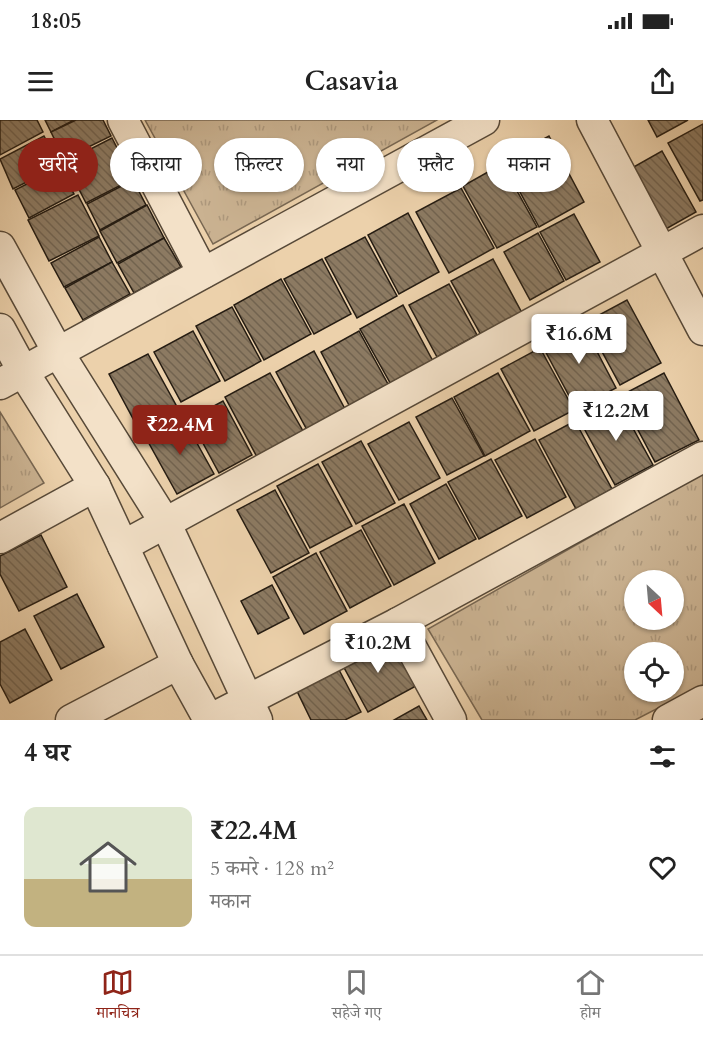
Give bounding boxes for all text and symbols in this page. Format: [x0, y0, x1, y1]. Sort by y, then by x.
text: 18:05 [30, 6, 81, 36]
text: Casavia [305, 63, 398, 100]
icon: menu [24, 65, 57, 98]
icon: share [646, 65, 679, 98]
chip: खरीदें [18, 138, 98, 192]
chip: किराया [110, 138, 202, 192]
chip: फ़िल्टर [214, 138, 304, 192]
chip: नया [316, 138, 385, 192]
chip: फ़्लैट [397, 138, 474, 192]
chip: मकान [486, 138, 571, 192]
pin: ₹16.6M [530, 314, 628, 365]
text: ₹16.6M [545, 320, 613, 347]
pin: ₹12.2M [567, 391, 665, 442]
text: ₹12.2M [582, 397, 650, 424]
pin: ₹22.4M [131, 405, 229, 456]
text: ₹22.4M [146, 411, 214, 438]
north arrow [624, 570, 684, 630]
map controls [624, 570, 684, 702]
pin: ₹10.2M [329, 623, 427, 674]
text: ₹10.2M [344, 629, 412, 656]
button: locate [624, 642, 684, 702]
text: 4 घर [24, 735, 70, 770]
icon: filters [646, 740, 679, 773]
text: ₹22.4M [210, 813, 297, 848]
icon: home [72, 831, 144, 903]
icon: heart [646, 851, 679, 884]
text: 5 कमरे · 128 m² [210, 855, 334, 882]
text: मकान [210, 888, 251, 915]
tab: मानचित्र [96, 966, 140, 1028]
tab: सहेजे गए [332, 966, 382, 1028]
tab: होम [574, 966, 607, 1028]

